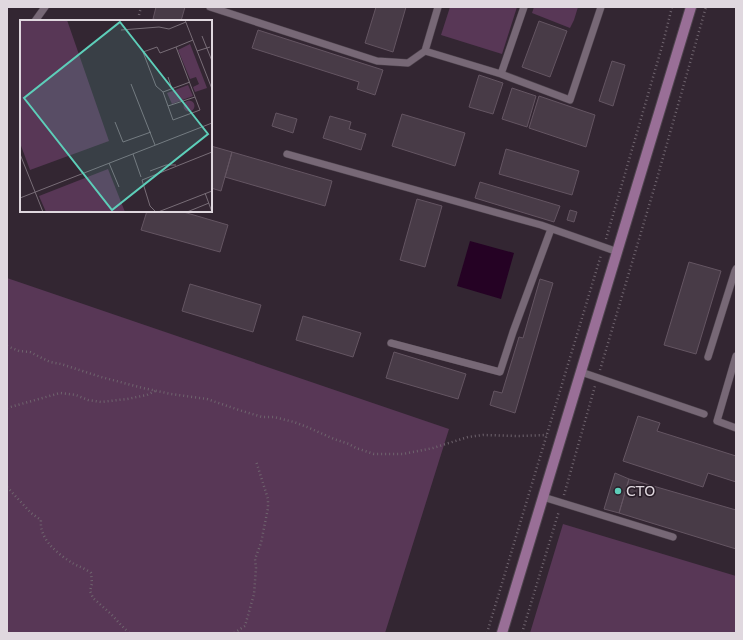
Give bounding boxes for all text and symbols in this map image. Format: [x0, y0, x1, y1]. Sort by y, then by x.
inset map [20, 20, 212, 212]
place label: СТО [626, 483, 655, 499]
marker: СТО [613, 486, 623, 496]

